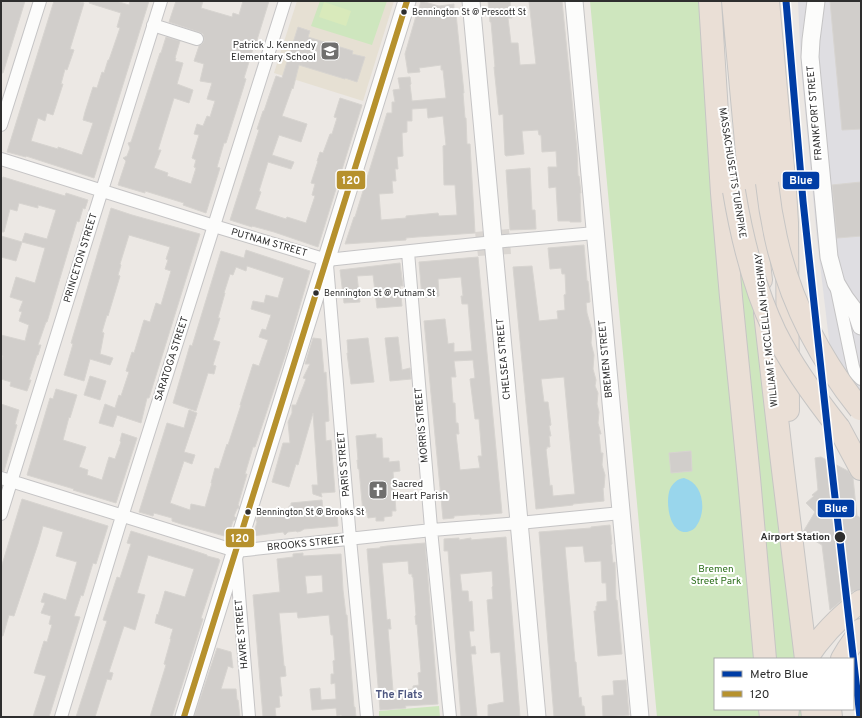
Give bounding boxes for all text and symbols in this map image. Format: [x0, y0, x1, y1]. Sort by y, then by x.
marker: Bennington St @ Prescott St [399, 7, 409, 17]
place label: Bennington St @ Prescott St [412, 7, 526, 18]
place label: Patrick J. Kennedy Elementary School [231, 39, 316, 64]
school or university icon: Patrick J. Kennedy Elementary School [319, 40, 341, 62]
street label: FRANKFORT STREET [804, 65, 826, 161]
street label: MASSACHUSETTS TURNPIKE [715, 107, 749, 239]
line badge: 120 [336, 170, 366, 190]
line badge: Blue [782, 171, 820, 190]
text: 120 [342, 174, 360, 188]
text: Blue [789, 174, 813, 188]
street label: PRINCETON STREET [61, 211, 101, 304]
street label: PUTNAM STREET [229, 226, 309, 260]
street label: WILLIAM F. MCCLELLAN HIGHWAY [752, 252, 782, 408]
marker: Bennington St @ Putnam St [311, 288, 321, 298]
place label: Bennington St @ Putnam St [324, 288, 435, 299]
street label: SARATOGA STREET [152, 315, 192, 403]
street label: CHELSEA STREET [494, 318, 514, 400]
street label: BREMEN STREET [596, 319, 616, 399]
street label: MORRIS STREET [412, 387, 432, 463]
street label: PARIS STREET [335, 431, 353, 497]
place label: Sacred Heart Parish [392, 478, 448, 503]
church icon: Sacred Heart Parish [367, 479, 389, 501]
line badge: Blue [817, 499, 855, 518]
text: Blue [824, 502, 848, 516]
marker: Bennington St @ Brooks St [243, 507, 253, 517]
place label: Bennington St @ Brooks St [256, 507, 364, 518]
line badge: 120 [225, 528, 255, 548]
marker: Airport Station [833, 530, 847, 544]
place label: Airport Station [761, 531, 830, 544]
text: 120 [231, 532, 249, 546]
street label: BROOKS STREET [266, 533, 346, 555]
park label: Bremen Street Park [691, 563, 741, 588]
street label: HAVRE STREET [232, 598, 252, 669]
legend [714, 658, 854, 710]
text: Metro Blue [750, 667, 808, 683]
text: 120 [750, 687, 770, 703]
district label: The Flats [375, 688, 423, 702]

